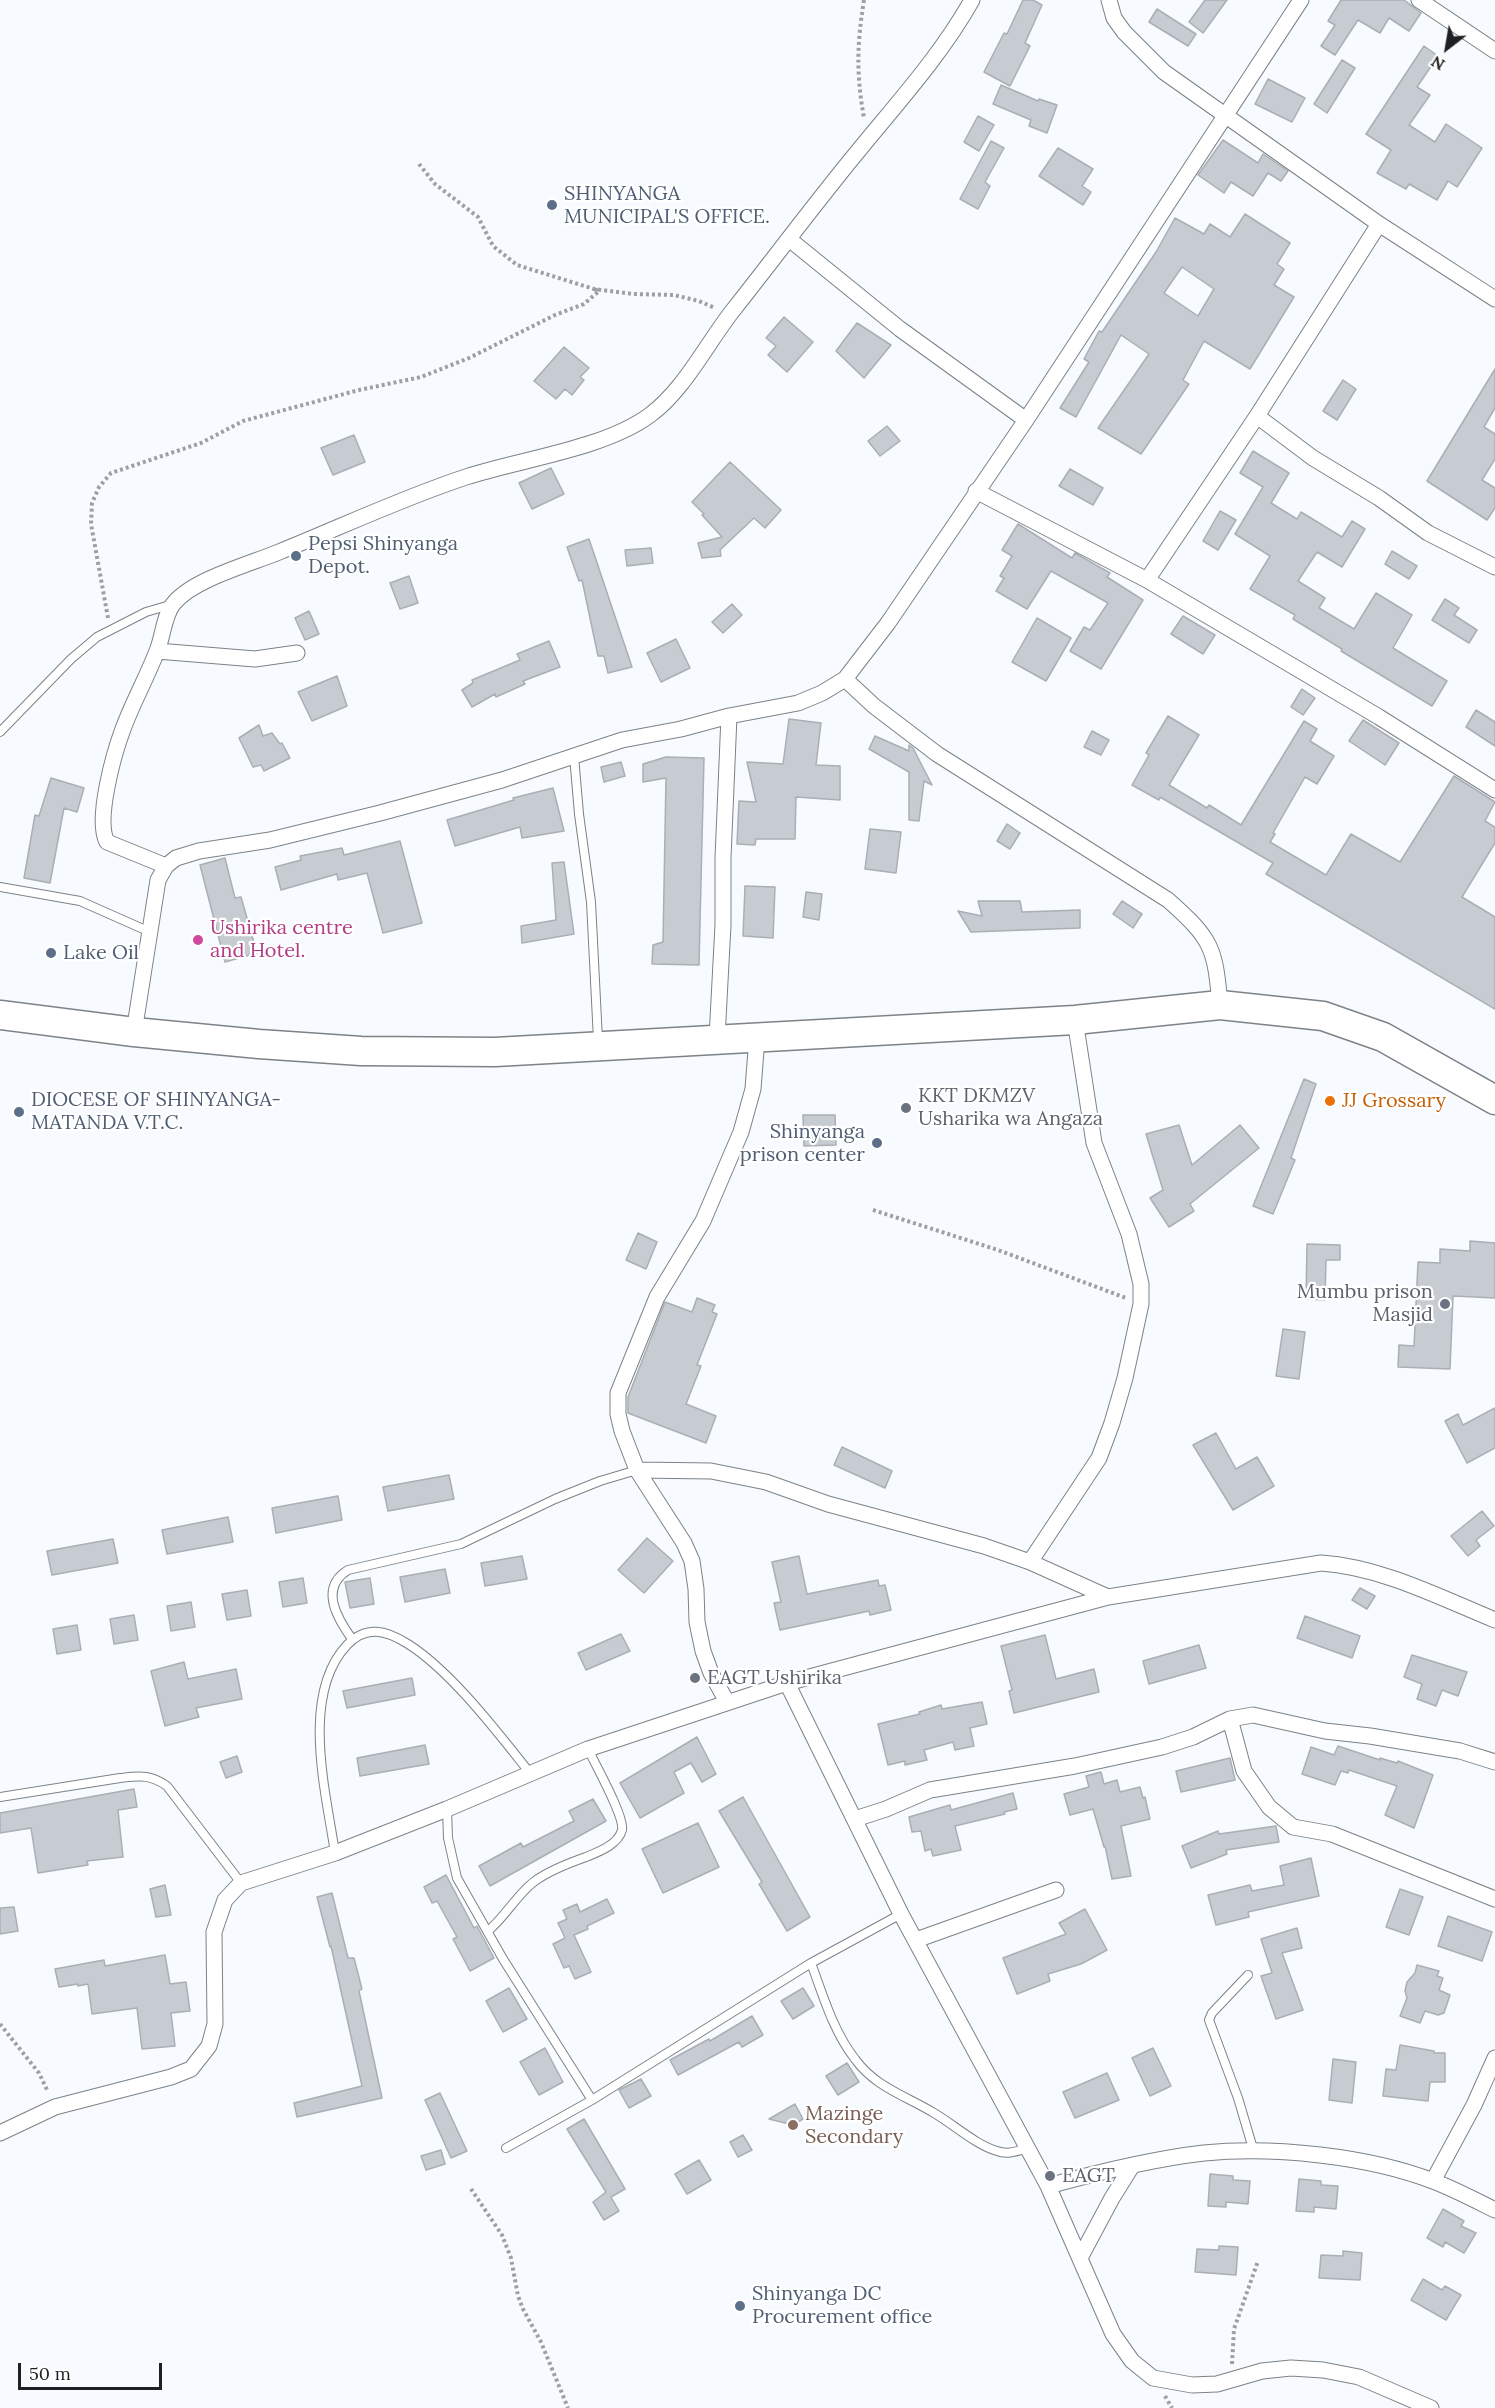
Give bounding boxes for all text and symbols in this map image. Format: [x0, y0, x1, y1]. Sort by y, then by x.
north arrow [1417, 18, 1477, 78]
text: N [1427, 52, 1448, 75]
place label: SHINYANGA MUNICIPAL'S OFFICE. [564, 182, 770, 229]
marker: SHINYANGA MUNICIPAL'S OFFICE. [545, 198, 559, 212]
place label: Pepsi Shinyanga Depot. [308, 532, 458, 579]
marker: Pepsi Shinyanga Depot. [289, 549, 303, 563]
place label: Ushirika centre and Hotel. [210, 916, 353, 963]
marker: Ushirika centre and Hotel. [191, 933, 205, 947]
place label: Lake Oil [63, 941, 139, 965]
marker: Lake Oil [44, 946, 58, 960]
place label: KKT DKMZV Usharika wa Angaza [918, 1084, 1103, 1131]
place label: DIOCESE OF SHINYANGA- MATANDA V.T.C. [31, 1088, 281, 1135]
place label: JJ Grossary [1342, 1089, 1446, 1113]
marker: JJ Grossary [1323, 1094, 1337, 1108]
marker: KKT DKMZV Usharika wa Angaza [899, 1101, 913, 1115]
marker: DIOCESE OF SHINYANGA- MATANDA V.T.C. [12, 1105, 26, 1119]
place label: Shinyanga prison center [740, 1120, 865, 1167]
marker: Shinyanga prison center [870, 1136, 884, 1150]
place label: Mumbu prison Masjid [1297, 1280, 1433, 1327]
marker: Mumbu prison Masjid [1438, 1297, 1452, 1311]
place label: EAGT Ushirika [707, 1666, 842, 1690]
marker: EAGT Ushirika [688, 1671, 702, 1685]
place label: Mazinge Secondary [805, 2102, 903, 2149]
marker: Mazinge Secondary [786, 2118, 800, 2132]
place label: EAGT [1062, 2164, 1115, 2188]
marker: EAGT [1043, 2169, 1057, 2183]
place label: Shinyanga DC Procurement office [752, 2282, 932, 2329]
marker: Shinyanga DC Procurement office [733, 2299, 747, 2313]
scale bar [21, 2351, 165, 2389]
text: 50 m [29, 2362, 71, 2385]

